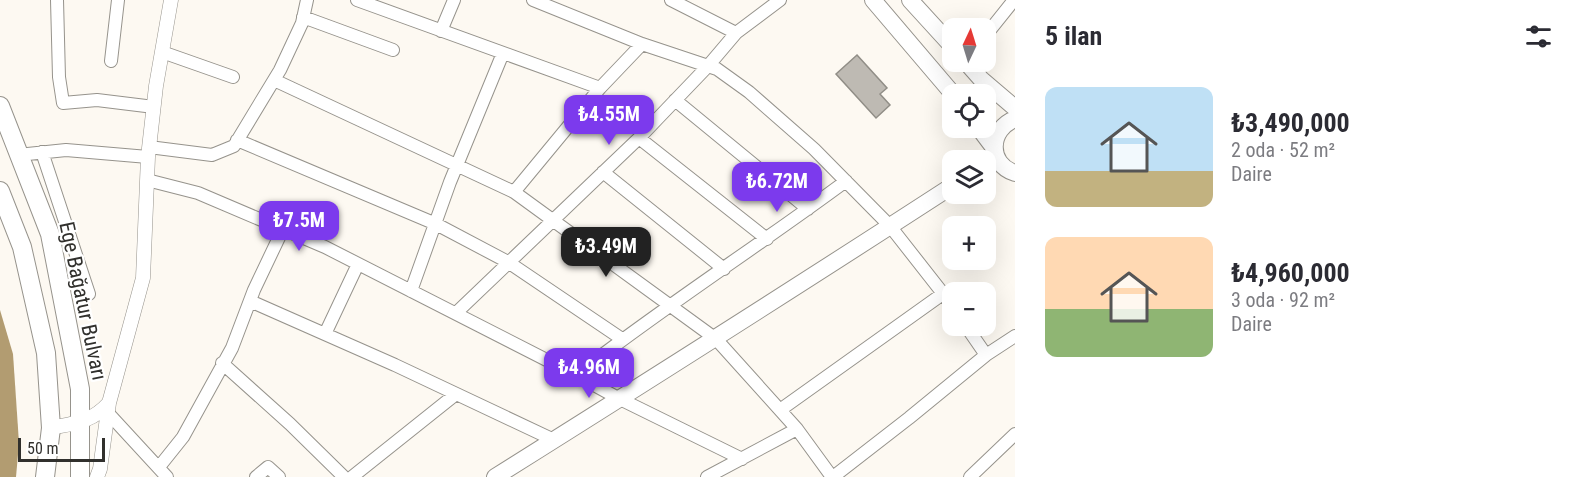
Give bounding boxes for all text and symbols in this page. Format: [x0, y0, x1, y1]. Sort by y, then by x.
north arrow [942, 18, 996, 72]
map controls [942, 18, 996, 336]
icon: filters [1522, 20, 1555, 53]
text: 5 ilan [1045, 21, 1102, 51]
button: locate [942, 84, 996, 138]
pin: ₺4.55M [560, 95, 658, 146]
text: ₺4.55M [578, 102, 640, 126]
text: ₺3,490,000 [1231, 108, 1350, 138]
icon: home [1093, 111, 1165, 183]
text: 2 oda · 52 m² [1231, 138, 1335, 162]
button: layers [942, 150, 996, 204]
pin: ₺6.72M [728, 162, 826, 213]
text: Daire [1231, 162, 1272, 186]
text: ₺6.72M [746, 169, 808, 193]
pin: ₺7.5M [257, 201, 341, 252]
text: ₺7.5M [273, 208, 325, 232]
button: + [942, 216, 996, 270]
street label: Ege Bağatur Bulvarı [54, 220, 112, 382]
pin: ₺3.49M [557, 227, 655, 278]
text: ₺3.49M [575, 234, 637, 258]
text: ₺4,960,000 [1231, 258, 1350, 288]
icon: home [1093, 261, 1165, 333]
button: − [942, 282, 996, 336]
text: 3 oda · 92 m² [1231, 288, 1335, 312]
text: Daire [1231, 312, 1272, 336]
pin: ₺4.96M [540, 348, 638, 399]
text: ₺4.96M [558, 355, 620, 379]
scale bar [18, 435, 105, 462]
text: 50 m [27, 439, 59, 458]

